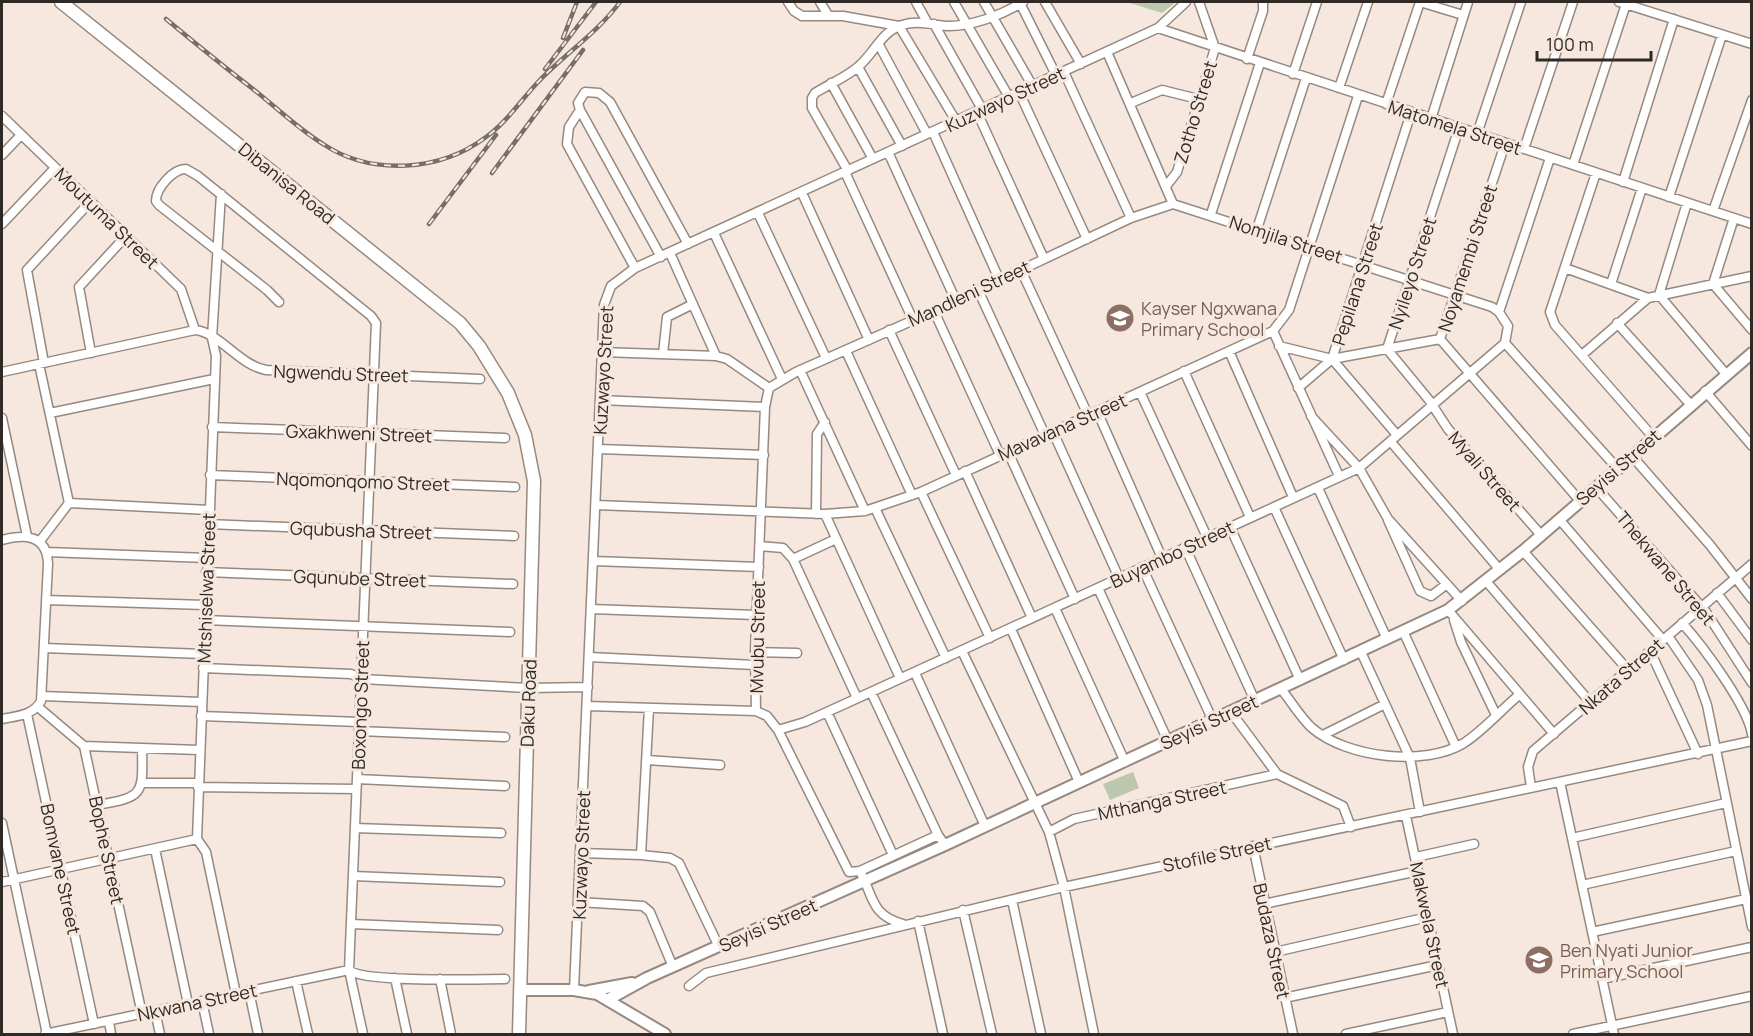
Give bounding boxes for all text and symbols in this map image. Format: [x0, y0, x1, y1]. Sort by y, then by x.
scale bar [1537, 24, 1651, 62]
text: 100 m [1546, 32, 1594, 56]
street label: Zotho Street [1168, 57, 1222, 167]
street label: Kuzwayo Street [941, 61, 1069, 137]
street label: Matomela Street [1385, 94, 1525, 160]
street label: Dibanisa Road [234, 137, 340, 229]
street label: Moutuma Street [50, 162, 164, 274]
street label: Noyamembi Street [1432, 181, 1502, 335]
street label: Nomjila Street [1226, 209, 1346, 269]
street label: Nyileyo Street [1383, 214, 1441, 332]
street label: Pepilana Street [1326, 220, 1388, 348]
street label: Mandleni Street [904, 254, 1034, 332]
place label: Kayser Ngxwana Primary School [1141, 296, 1277, 341]
school or university icon: Kayser Ngxwana Primary School [1104, 302, 1136, 334]
street label: Kuzwayo Street [588, 305, 618, 435]
street label: Ngwendu Street [273, 359, 409, 387]
street label: Mavavana Street [994, 388, 1130, 466]
street label: Gxakhweni Street [285, 418, 433, 448]
street label: Seyisi Street [1570, 423, 1666, 511]
street label: Myali Street [1443, 426, 1527, 516]
street label: Nqomonqomo Street [276, 466, 450, 496]
street label: Thekwane Street [1611, 506, 1721, 630]
street label: Mtshiselwa Street [191, 512, 221, 664]
street label: Buyambo Street [1106, 515, 1238, 593]
street label: Gqubusha Street [290, 516, 432, 544]
street label: Gqunube Street [293, 564, 427, 592]
street label: Mvubu Street [744, 580, 770, 694]
street label: Nkata Street [1574, 633, 1668, 719]
street label: Boxongo Street [346, 640, 374, 770]
street label: Daku Road [514, 659, 542, 747]
street label: Seyisi Street [1156, 689, 1262, 755]
street label: Mthanga Street [1096, 775, 1228, 825]
street label: Kuzwayo Street [567, 790, 595, 920]
street label: Bophe Street [84, 794, 130, 906]
street label: Bomvane Street [35, 801, 87, 937]
street label: Stofile Street [1160, 831, 1274, 877]
street label: Makwela Street [1405, 860, 1455, 990]
street label: Budaza Street [1248, 881, 1296, 1001]
street label: Seyisi Street [715, 893, 821, 957]
place label: Ben Nyati Junior Primary School [1560, 938, 1694, 983]
school or university icon: Ben Nyati Junior Primary School [1523, 944, 1555, 976]
street label: Nkwana Street [135, 978, 259, 1026]

